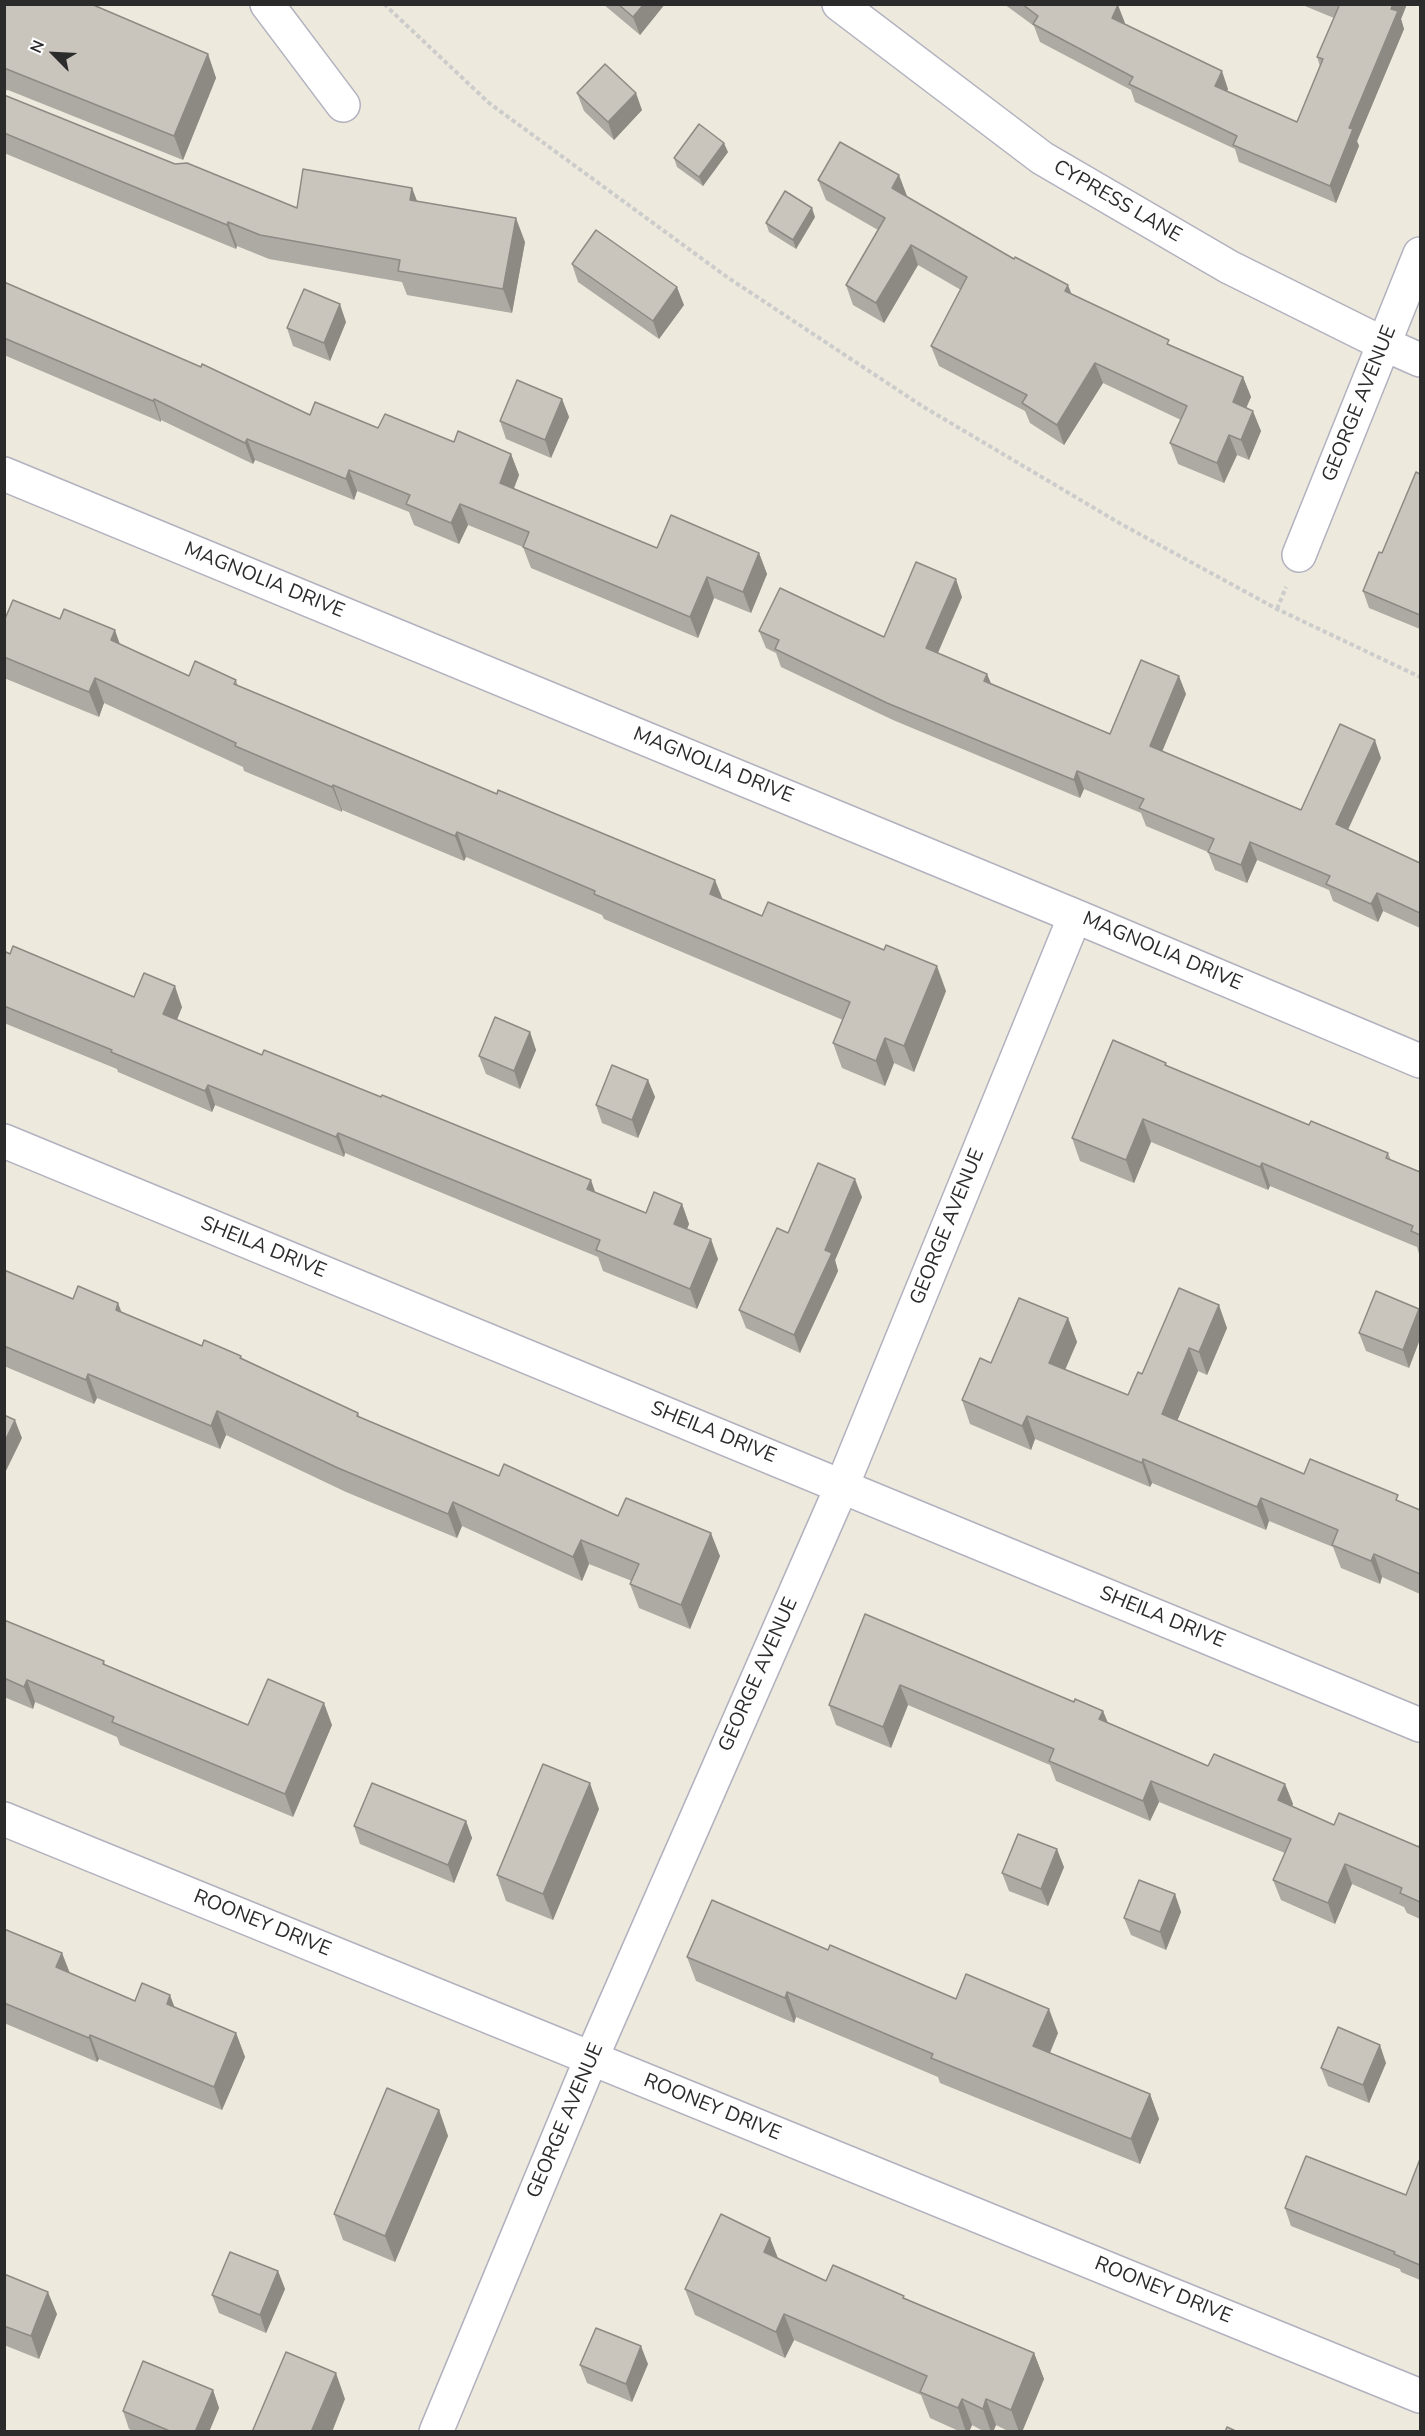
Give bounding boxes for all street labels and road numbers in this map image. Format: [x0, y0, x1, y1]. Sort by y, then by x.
street label: CYPRESS LANE [1049, 156, 1185, 248]
street label: GEORGE AVENUE [1318, 323, 1402, 485]
street label: MAGNOLIA DRIVE [180, 538, 348, 624]
street label: MAGNOLIA DRIVE [629, 723, 797, 809]
street label: MAGNOLIA DRIVE [1079, 908, 1245, 996]
street label: GEORGE AVENUE [906, 1146, 990, 1308]
street label: SHEILA DRIVE [197, 1212, 329, 1284]
street label: SHEILA DRIVE [647, 1397, 779, 1469]
street label: SHEILA DRIVE [1096, 1582, 1228, 1654]
street label: GEORGE AVENUE [714, 1594, 804, 1756]
street label: ROONEY DRIVE [190, 1886, 334, 1962]
street label: GEORGE AVENUE [523, 2040, 609, 2202]
street label: ROONEY DRIVE [640, 2070, 784, 2146]
street label: ROONEY DRIVE [1091, 2253, 1235, 2329]

